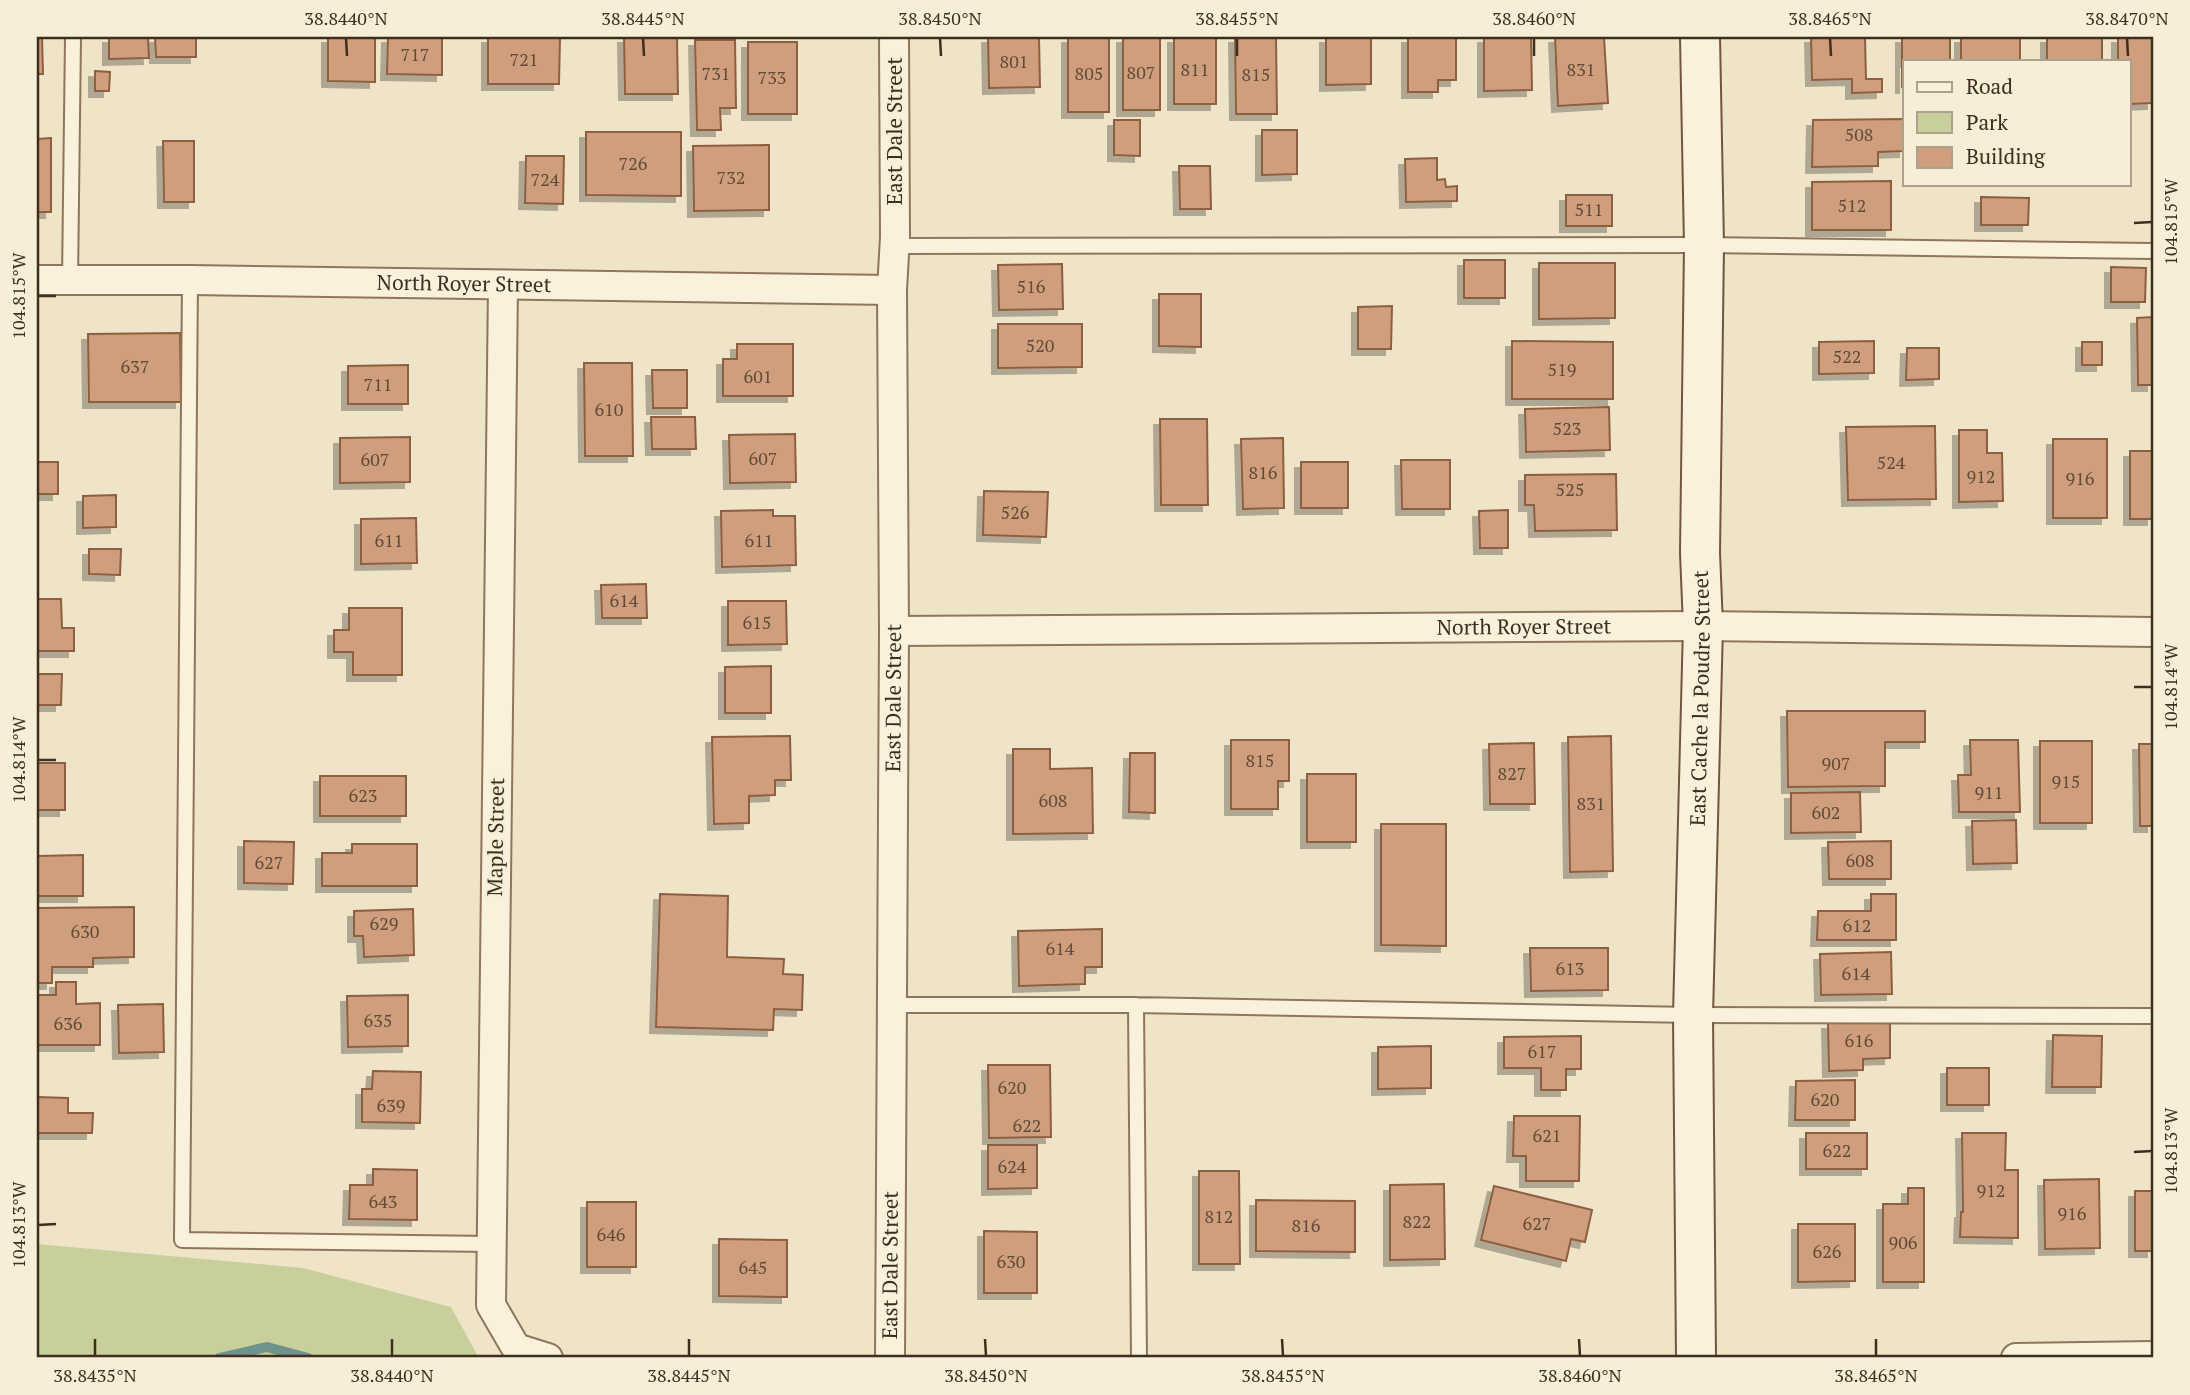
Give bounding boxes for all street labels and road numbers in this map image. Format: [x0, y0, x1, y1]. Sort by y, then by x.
street label: East Dale Street [880, 57, 908, 205]
street label: North Royer Street [376, 268, 552, 298]
street label: East Cache la Poudre Street [1683, 569, 1716, 826]
street label: North Royer Street [1437, 612, 1612, 641]
street label: East Dale Street [878, 624, 907, 772]
street label: Maple Street [480, 777, 510, 897]
street label: East Dale Street [875, 1190, 904, 1339]

